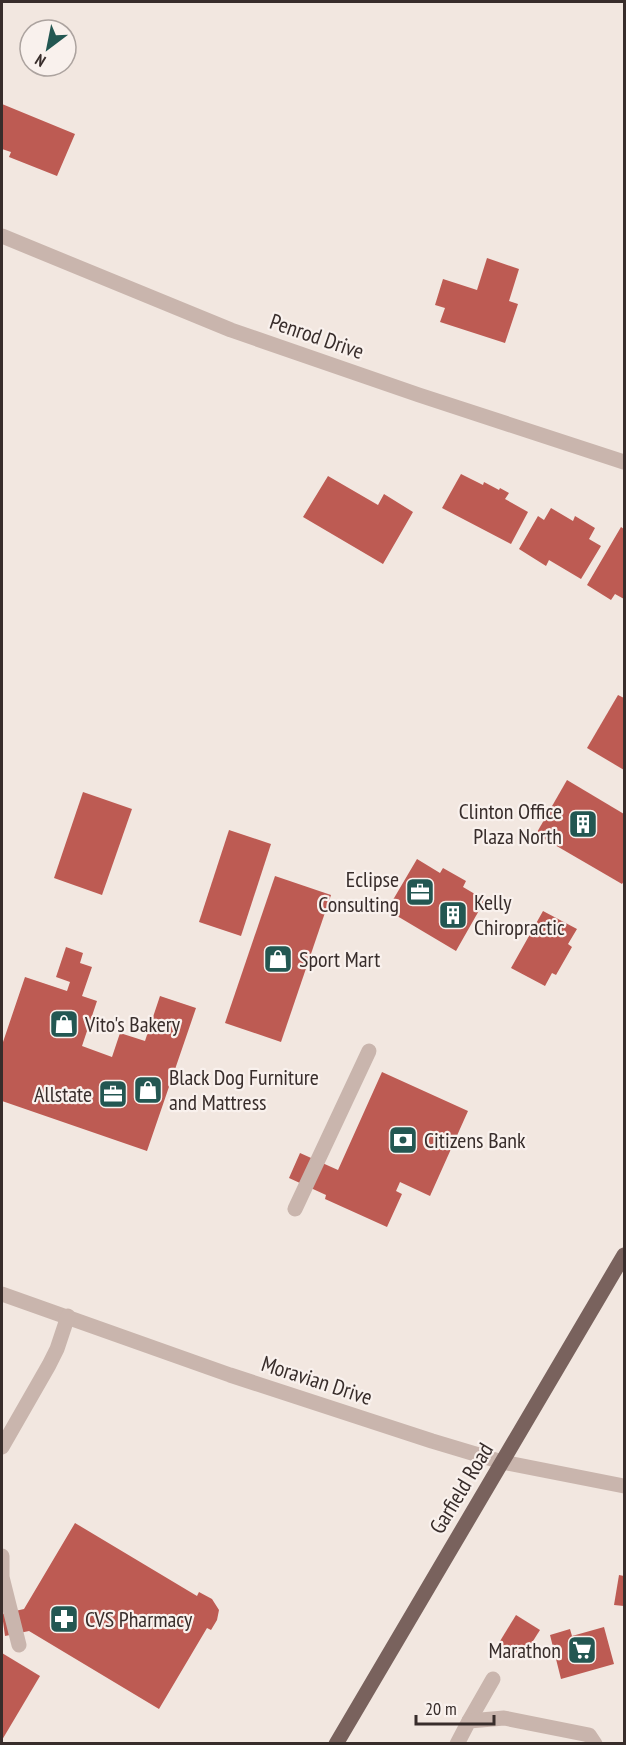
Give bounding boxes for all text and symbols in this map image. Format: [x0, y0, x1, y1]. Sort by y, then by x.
north arrow [18, 18, 78, 78]
text: N [31, 50, 49, 71]
street label: Penrod Drive [266, 307, 368, 365]
place label: Clinton Office Plaza North [459, 797, 562, 850]
building icon: Clinton Office Plaza North [567, 808, 599, 840]
place label: Eclipse Consulting [318, 865, 399, 918]
office icon: Eclipse Consulting [404, 876, 436, 908]
place label: Kelly Chiropractic [474, 888, 565, 941]
building icon: Kelly Chiropractic [437, 899, 469, 931]
shop icon: Sport Mart [262, 943, 294, 975]
place label: Sport Mart [299, 945, 380, 973]
shop icon: Vito's Bakery [48, 1008, 80, 1040]
place label: Vito's Bakery [84, 1010, 181, 1038]
place label: Black Dog Furniture and Mattress [169, 1063, 319, 1116]
shop icon: Black Dog Furniture and Mattress [132, 1074, 164, 1106]
office icon: Allstate [97, 1078, 129, 1110]
place label: Allstate [34, 1080, 92, 1108]
bank icon: Citizens Bank [387, 1124, 419, 1156]
place label: Citizens Bank [424, 1126, 526, 1154]
street label: Moravian Drive [258, 1349, 376, 1411]
street label: Garfield Road [423, 1437, 499, 1539]
pharmacy icon: CVS Pharmacy [48, 1603, 80, 1635]
place label: CVS Pharmacy [85, 1605, 193, 1633]
supermarket icon: Marathon [566, 1634, 598, 1666]
place label: Marathon [488, 1636, 561, 1664]
scale bar [416, 1688, 494, 1726]
text: 20 m [425, 1697, 457, 1720]

